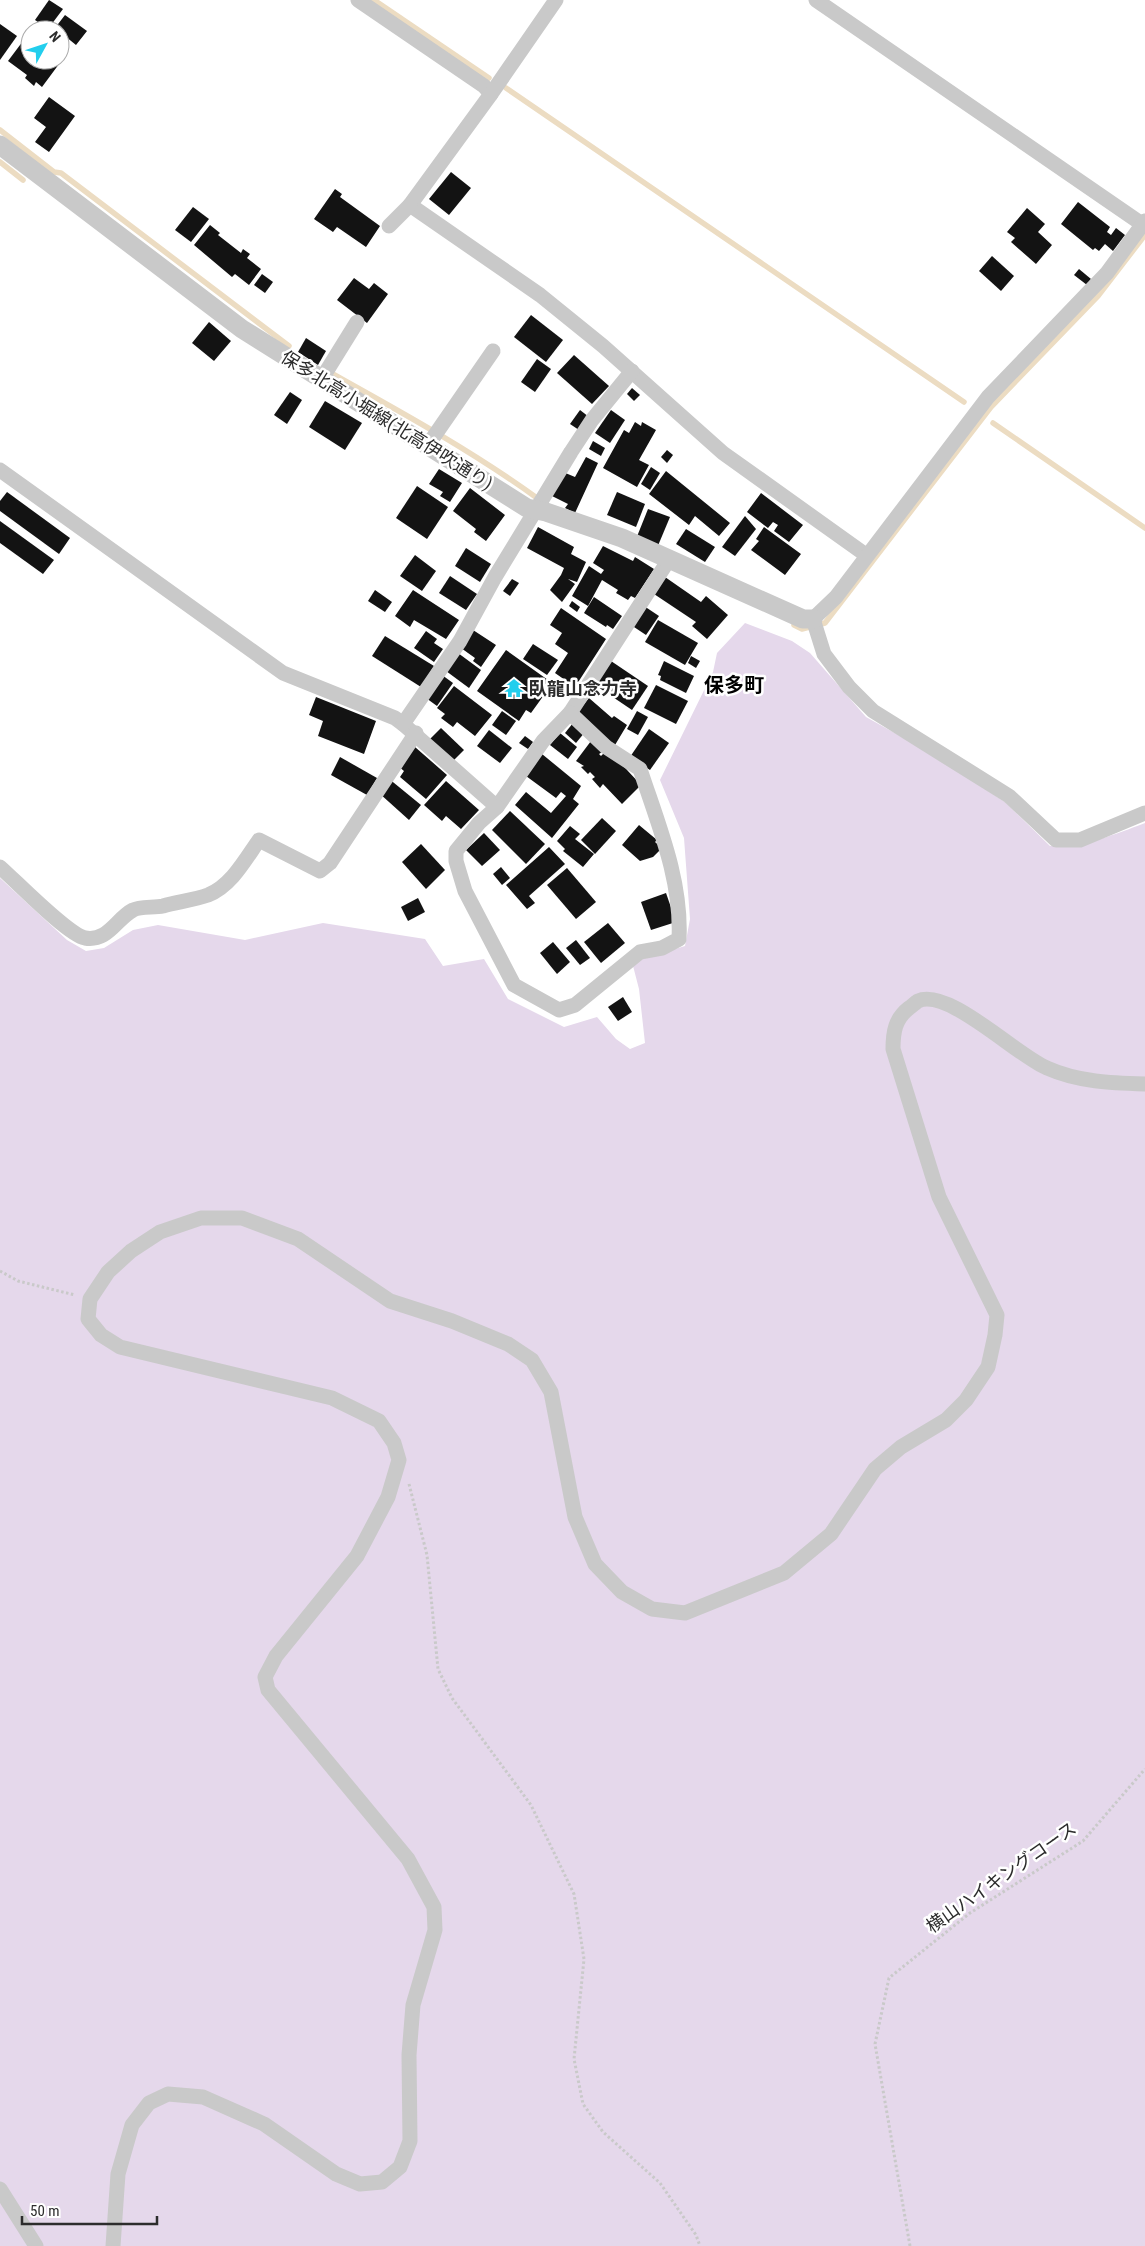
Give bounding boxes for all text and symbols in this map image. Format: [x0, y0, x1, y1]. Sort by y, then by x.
north arrow [20, 20, 70, 70]
text: N [46, 28, 64, 45]
street label: 保多北高小堀線(北高伊吹通り) [277, 346, 497, 495]
district label: 保多町 [704, 673, 764, 697]
temple icon: 臥龍山念力寺 [503, 677, 525, 699]
place label: 臥龍山念力寺 [529, 678, 637, 699]
street label: 横山ハイキングコース [922, 1817, 1080, 1937]
scale bar [22, 2194, 158, 2226]
text: 50 m [30, 2202, 60, 2220]

